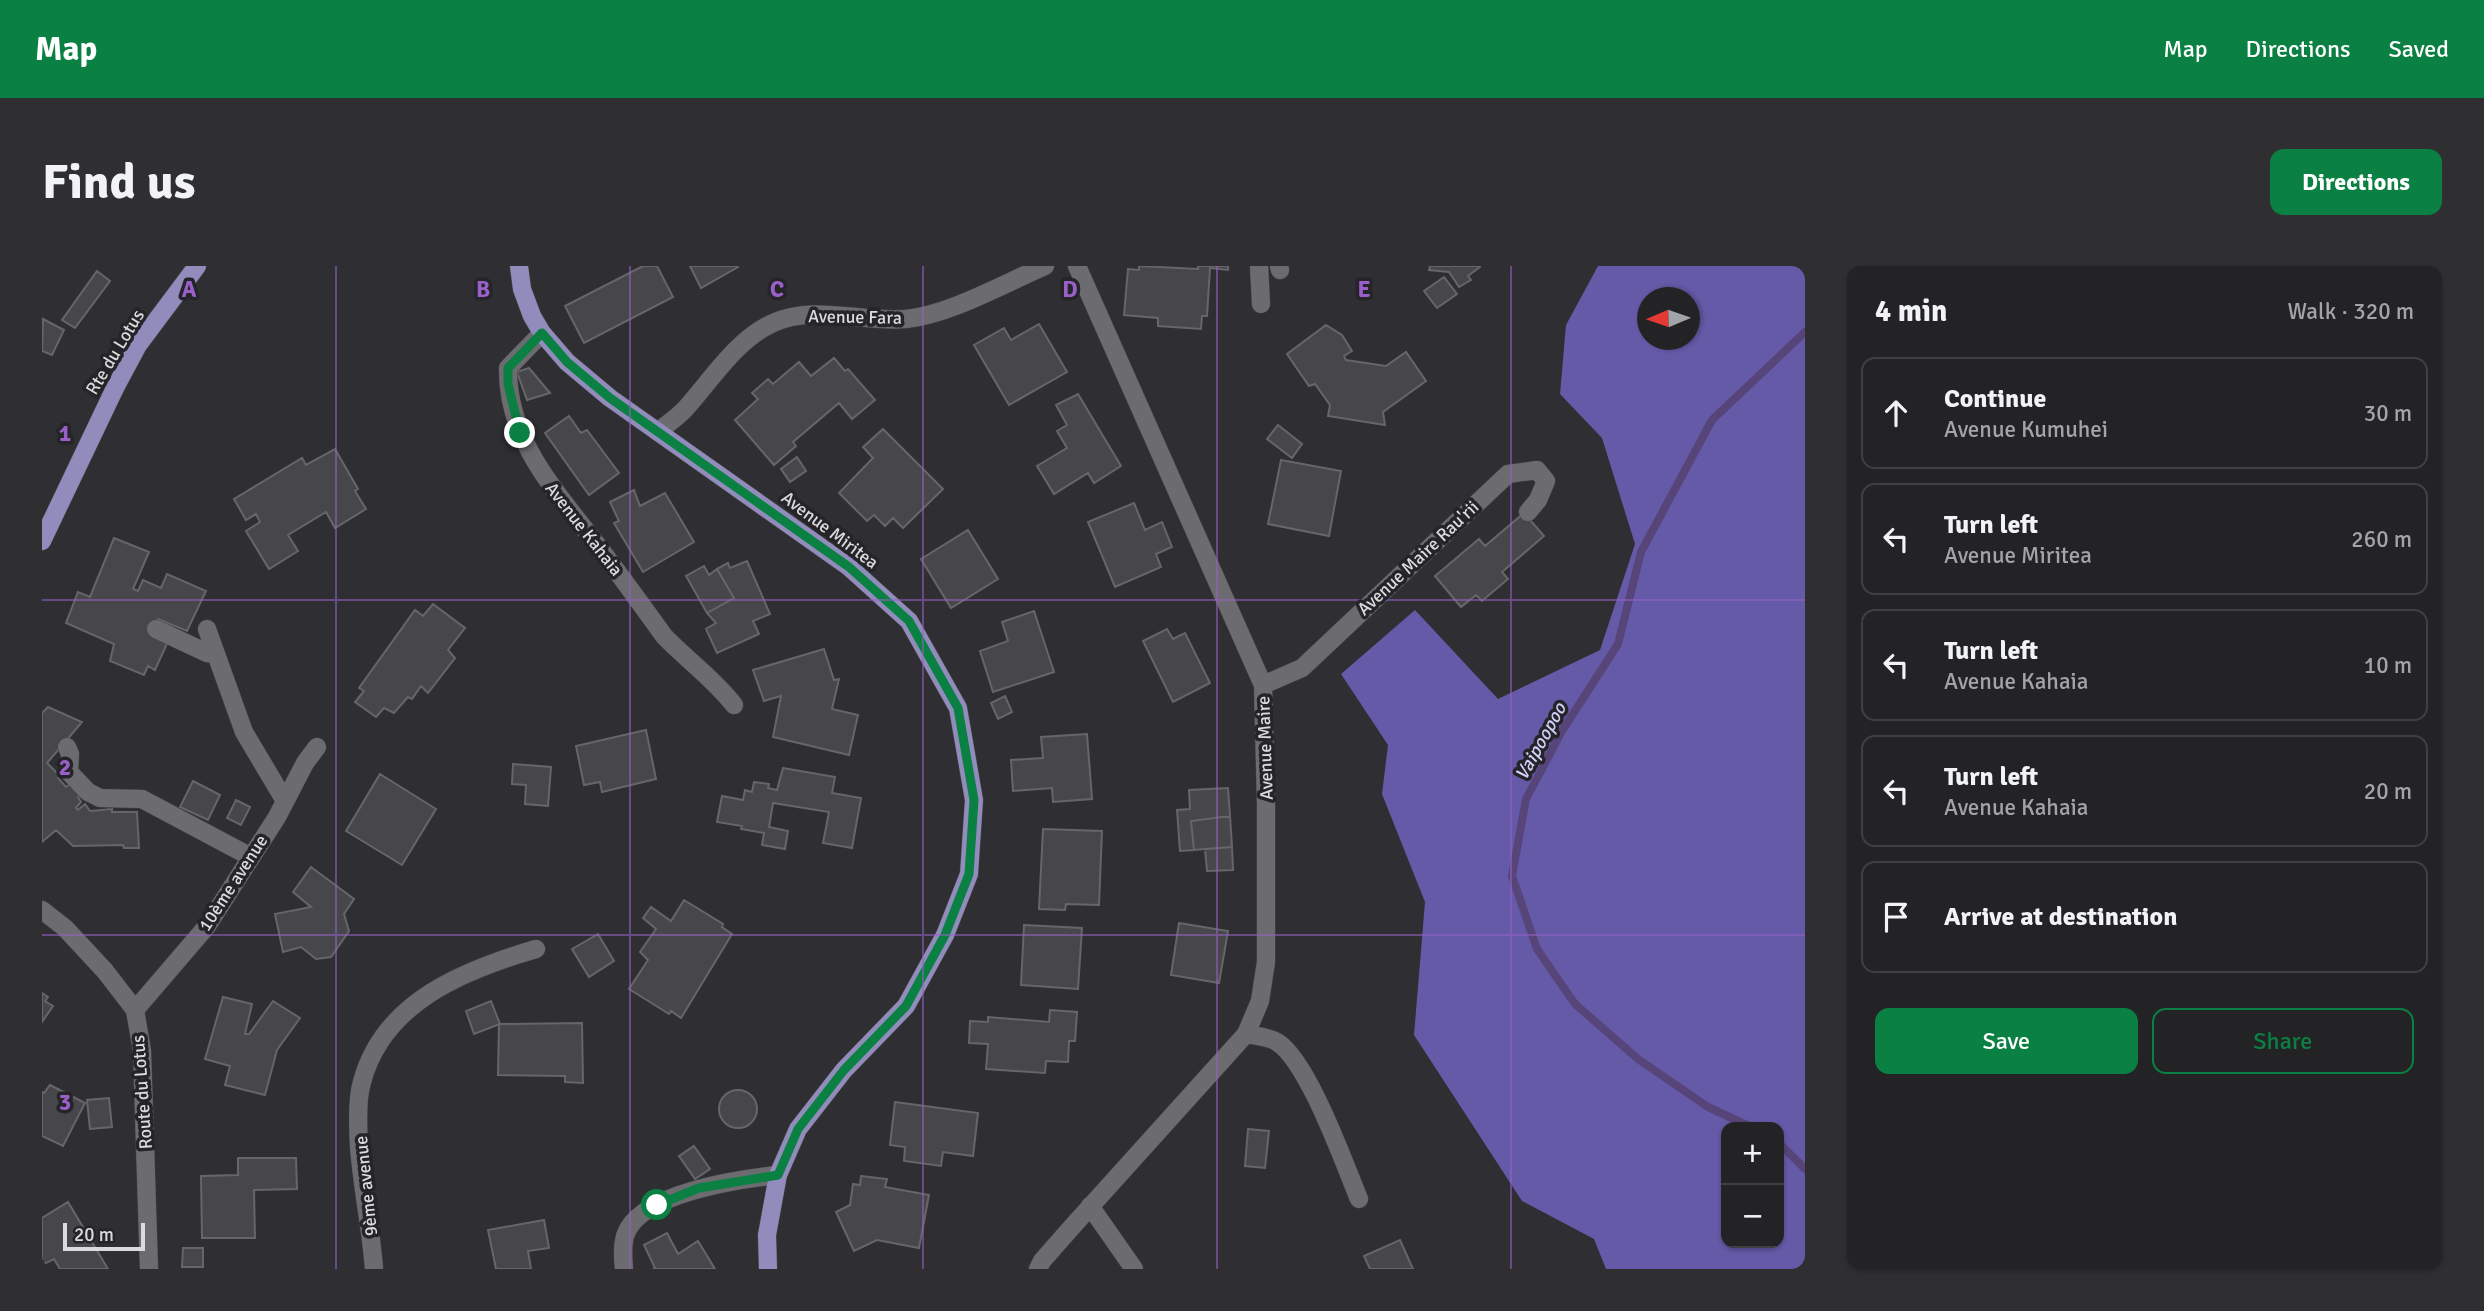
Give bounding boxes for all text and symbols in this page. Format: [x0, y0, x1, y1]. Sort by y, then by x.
text: Map [35, 29, 97, 70]
text: Map [2163, 34, 2208, 64]
text: Directions [2246, 34, 2351, 64]
text: Saved [2389, 34, 2449, 64]
button: Directions [2270, 149, 2442, 215]
text: Find us [42, 152, 195, 212]
text: A [182, 275, 197, 304]
text: B [476, 275, 490, 304]
text: C [770, 275, 784, 304]
text: D [1062, 275, 1078, 304]
text: E [1357, 275, 1371, 304]
north arrow [1637, 287, 1700, 350]
text: 4 min [1875, 293, 1947, 330]
text: Walk · 320 m [2288, 297, 2414, 326]
street label: Rte du Lotus [81, 305, 149, 399]
street label: Avenue Fara [808, 305, 902, 329]
text: Continue [1944, 383, 2046, 415]
icon: ahead [1877, 394, 1915, 432]
text: 30 m [2364, 399, 2412, 428]
text: Avenue Kumuhei [1944, 415, 2108, 444]
route end [504, 417, 535, 448]
text: 1 [59, 419, 71, 448]
street label: Avenue Kahaia [541, 478, 627, 580]
street label: Avenue Miritea [777, 486, 883, 574]
street label: Avenue Maire Rau'rii [1353, 496, 1483, 620]
text: Turn left [1944, 509, 2038, 541]
icon: left [1877, 520, 1915, 558]
text: 260 m [2351, 525, 2412, 554]
text: Avenue Miritea [1944, 541, 2092, 570]
text: Turn left [1944, 635, 2038, 667]
icon: left [1877, 646, 1915, 684]
text: 10 m [2364, 651, 2412, 680]
text: Avenue Kahaia [1944, 667, 2089, 696]
street label: Avenue Maire [1252, 696, 1278, 800]
water label: Vaipoopoo [1510, 698, 1572, 784]
text: 2 [59, 753, 71, 782]
text: Turn left [1944, 761, 2038, 793]
icon: left [1877, 772, 1915, 810]
text: 20 m [2364, 777, 2412, 806]
text: Avenue Kahaia [1944, 793, 2089, 822]
street label: 10ème avenue [194, 831, 272, 935]
icon: arrive [1877, 898, 1915, 936]
text: Arrive at destination [1944, 901, 2177, 933]
button: Save [1875, 1008, 2138, 1074]
button: Share [2152, 1008, 2414, 1074]
street label: Route du Lotus [127, 1034, 157, 1150]
text: 3 [59, 1088, 71, 1117]
map controls [1721, 1122, 1784, 1248]
button: + [1721, 1122, 1784, 1185]
street label: 9ème avenue [350, 1135, 382, 1237]
button: − [1721, 1185, 1784, 1248]
route start [641, 1189, 672, 1220]
scale bar [63, 1220, 145, 1252]
text: 20 m [74, 1223, 114, 1247]

